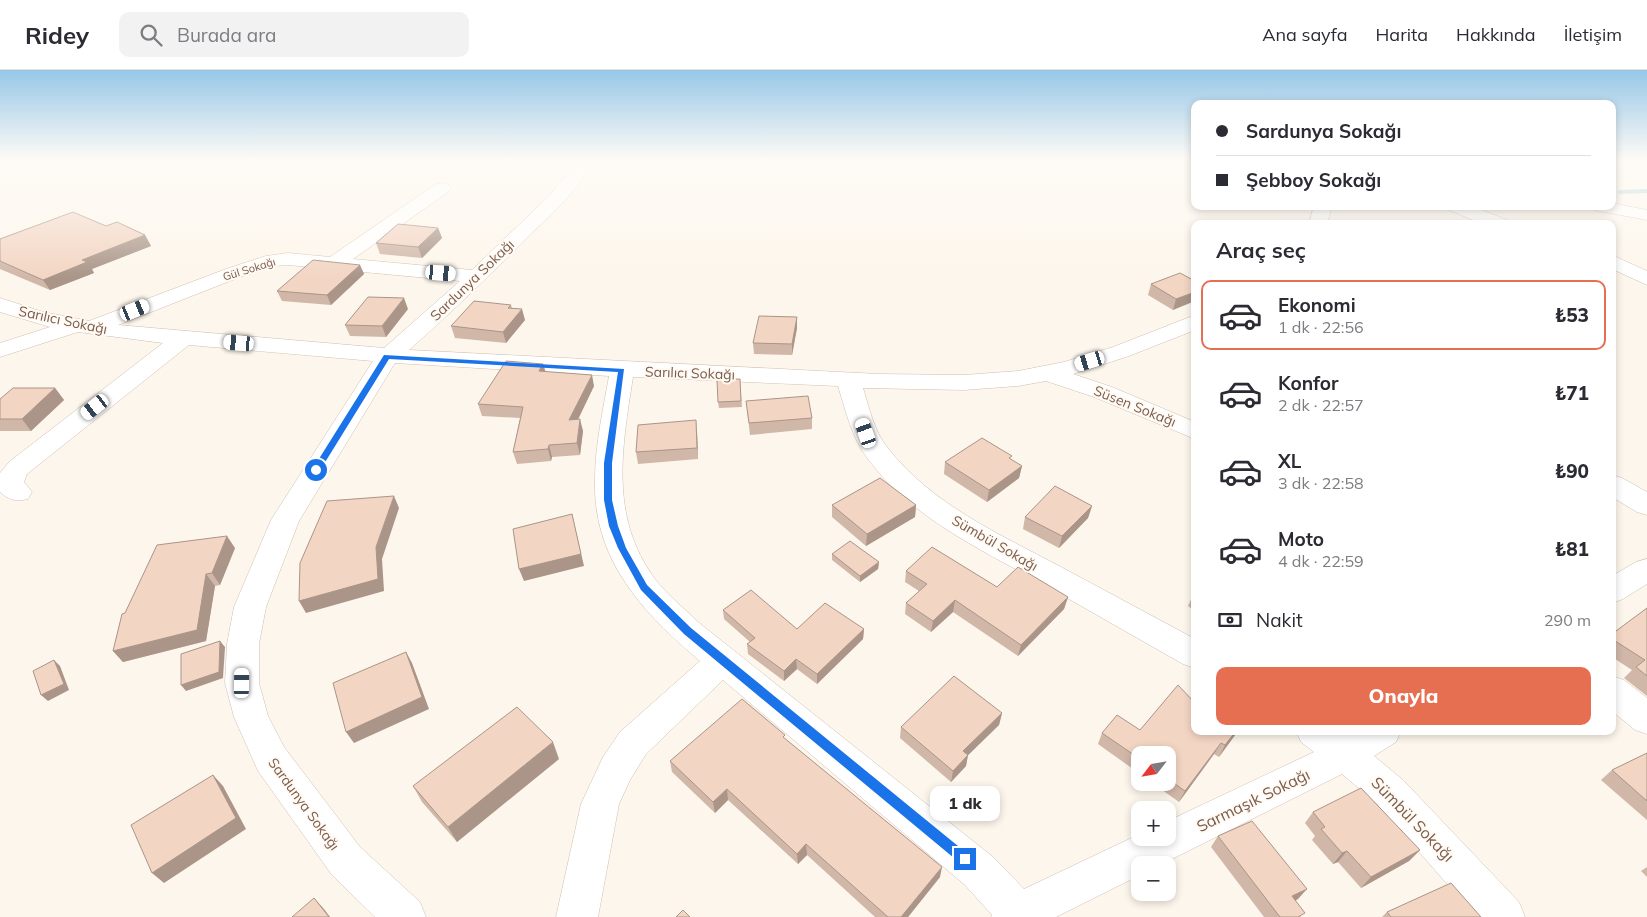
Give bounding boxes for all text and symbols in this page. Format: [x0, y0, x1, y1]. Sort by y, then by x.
search box [119, 12, 469, 57]
text: Ridey [25, 20, 89, 50]
icon: search [137, 21, 165, 49]
text: Burada ara [177, 23, 276, 47]
text: Ana sayfa [1262, 23, 1348, 46]
text: Harita [1376, 23, 1428, 46]
text: Hakkında [1456, 23, 1536, 46]
text: İletişim [1564, 23, 1622, 46]
text: Sardunya Sokağı [1246, 119, 1401, 143]
text: Şebboy Sokağı [1246, 168, 1381, 192]
street label: Sardunya Sokağı [426, 235, 518, 325]
text: Araç seç [1216, 236, 1306, 264]
street label: Gül Sokağı [221, 254, 277, 284]
car [425, 264, 456, 282]
icon: car [1218, 293, 1263, 338]
text: Ekonomi [1278, 293, 1356, 317]
car [118, 297, 151, 323]
street label: Sarılıcı Sokağı [17, 302, 109, 338]
text: ₺53 [1555, 303, 1589, 327]
text: 1 dk · 22:56 [1278, 317, 1364, 337]
car [223, 334, 254, 352]
car [1073, 349, 1106, 373]
street label: Sarılıcı Sokağı [645, 362, 735, 384]
icon: car [1218, 371, 1263, 416]
text: Konfor [1278, 371, 1339, 395]
street label: Süsen Sokağı [1091, 381, 1179, 431]
text: ₺71 [1555, 381, 1589, 405]
car [78, 392, 111, 422]
text: 2 dk · 22:57 [1278, 395, 1364, 415]
car [854, 416, 877, 450]
icon: car [1218, 449, 1263, 494]
text: XL [1278, 449, 1301, 473]
route start [305, 459, 327, 481]
text: ₺90 [1555, 459, 1589, 483]
text: 3 dk · 22:58 [1278, 473, 1364, 493]
street label: Sümbül Sokağı [949, 511, 1041, 575]
icon: car [1218, 527, 1263, 572]
text: Moto [1278, 527, 1324, 551]
text: ₺81 [1555, 537, 1589, 561]
text: 4 dk · 22:59 [1278, 551, 1364, 571]
icon: cash [1216, 606, 1244, 634]
text: Nakit [1256, 608, 1303, 632]
text: 290 m [1544, 610, 1591, 630]
button: Onayla [1216, 667, 1591, 725]
car [234, 668, 249, 698]
north arrow [1131, 746, 1176, 791]
map controls [1131, 746, 1176, 901]
street label: Sardunya Sokağı [264, 754, 344, 854]
street label: Sarmaşık Sokağı [1193, 764, 1313, 836]
street label: Sümbül Sokağı [1367, 772, 1459, 866]
callout: 1 dk [930, 786, 1000, 822]
text: 1 dk [948, 793, 982, 813]
button: + [1131, 801, 1176, 846]
route end [954, 848, 976, 870]
button: − [1131, 856, 1176, 901]

